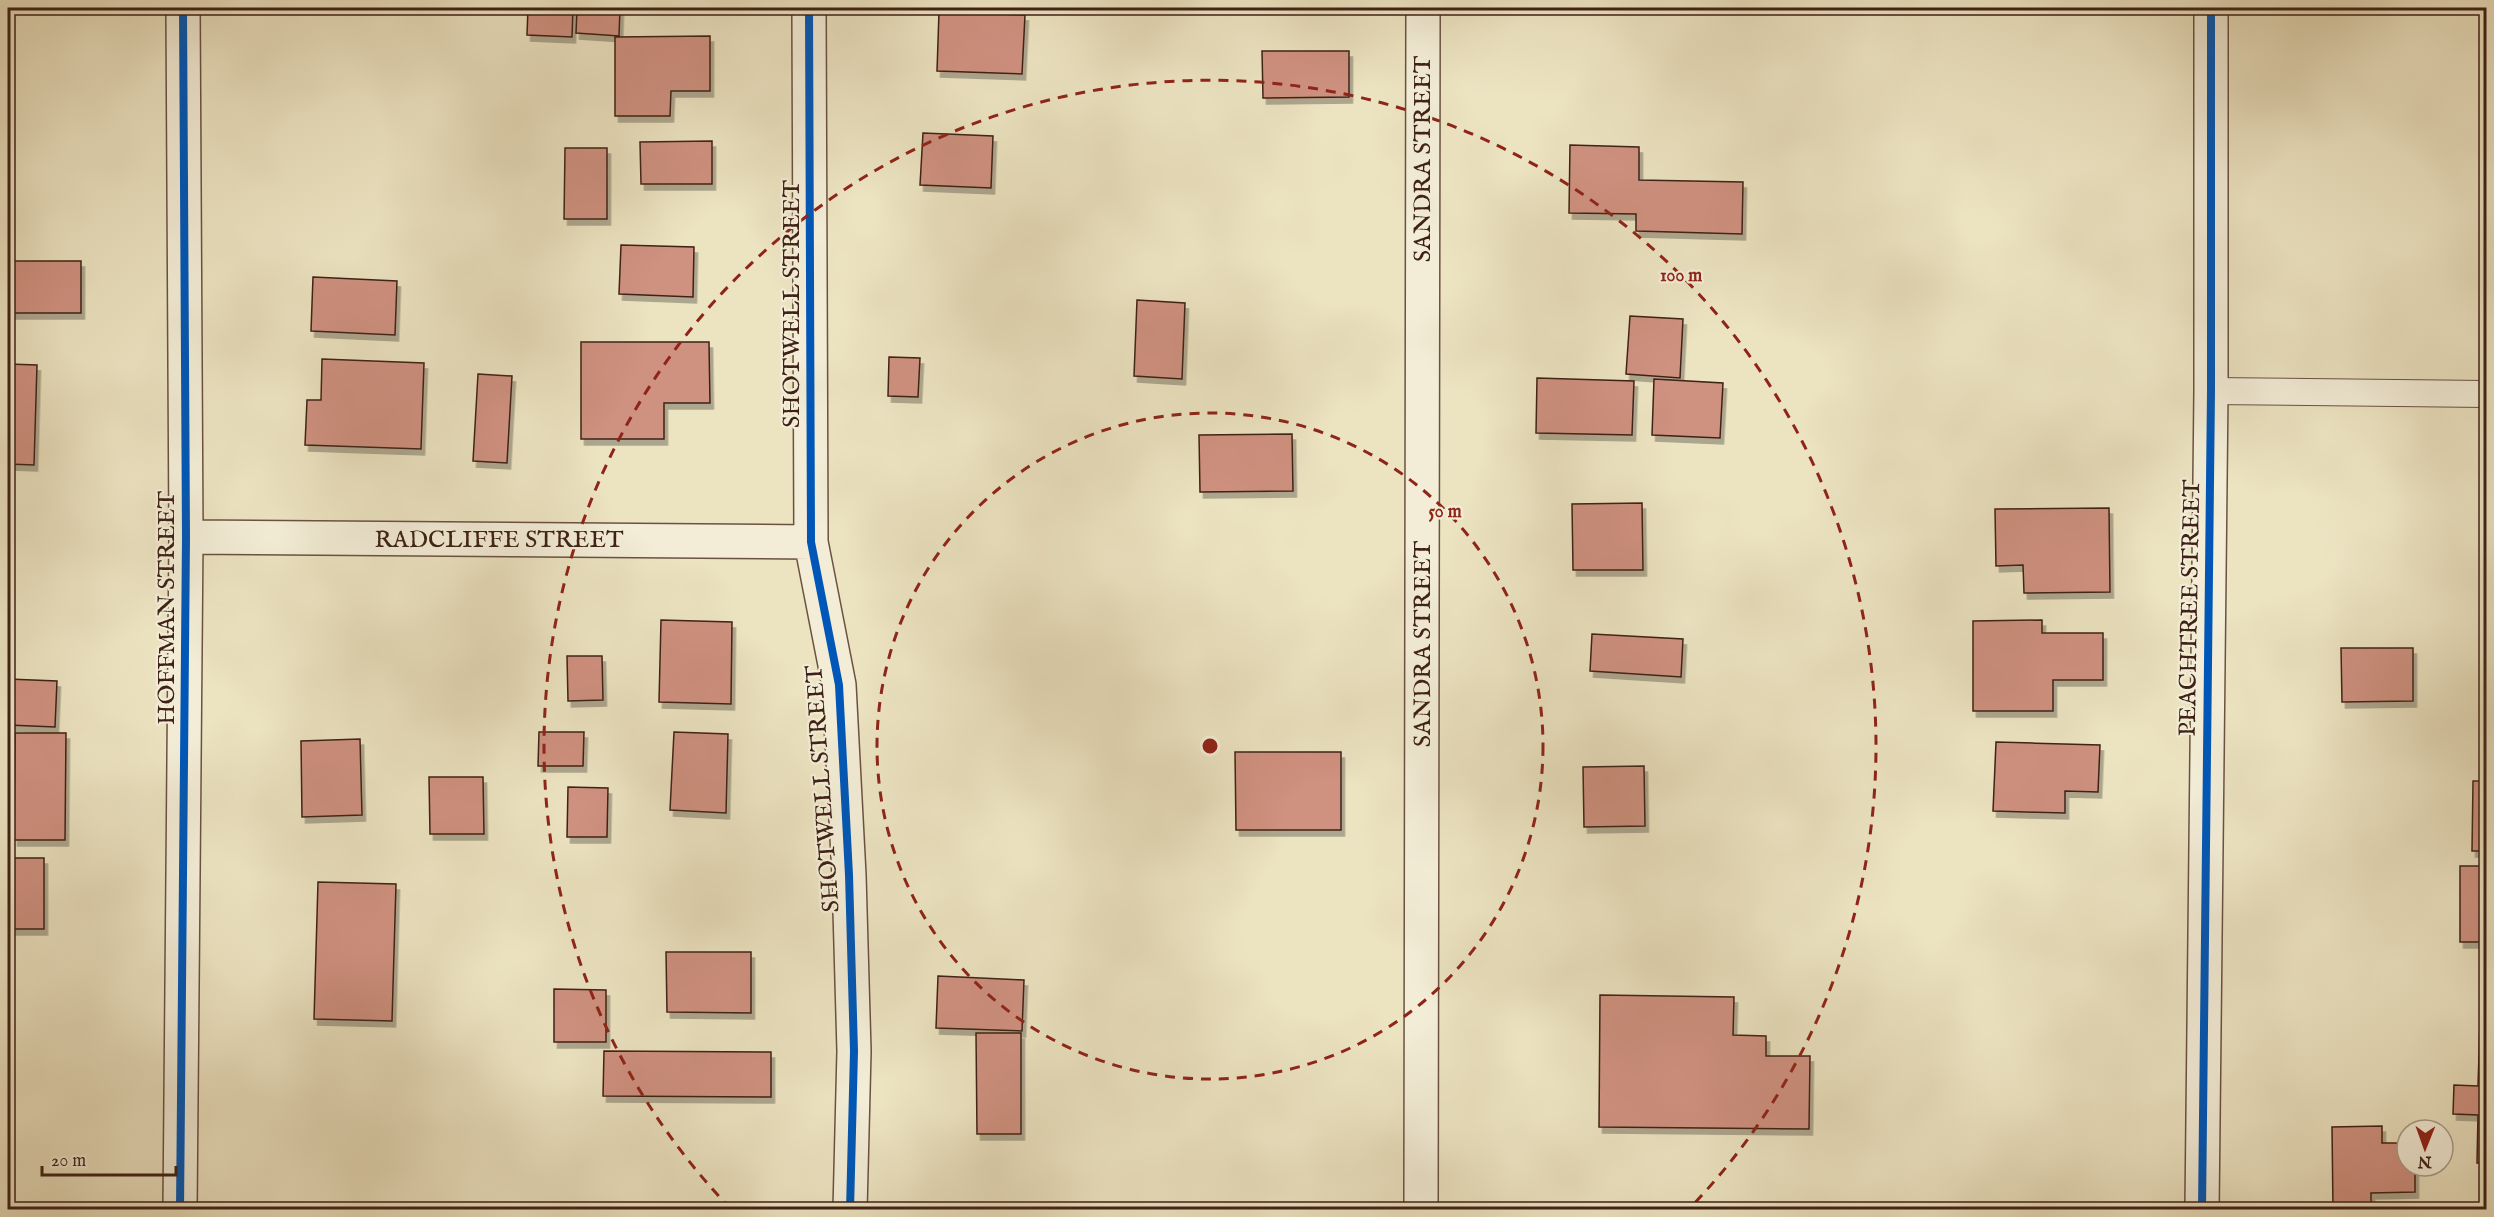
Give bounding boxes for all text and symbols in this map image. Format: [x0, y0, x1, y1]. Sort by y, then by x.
street label: SANDRA STREET [1408, 55, 1439, 262]
street label: SHOTWELL STREET [777, 180, 808, 428]
text: 100 m [1660, 265, 1702, 288]
street label: PEACHTREE STREET [2173, 479, 2208, 737]
street label: HOFFMAN STREET [152, 491, 183, 725]
text: 50 m [1428, 501, 1462, 524]
street label: RADCLIFFE STREET [374, 525, 624, 556]
street label: SANDRA STREET [1408, 540, 1439, 747]
street label: SHOTWELL STREET [799, 664, 848, 914]
centre of rings [1200, 736, 1220, 756]
north arrow [2395, 1118, 2455, 1178]
scale bar [42, 1139, 176, 1177]
text: 20 m [51, 1150, 86, 1173]
text: N [2418, 1151, 2433, 1171]

